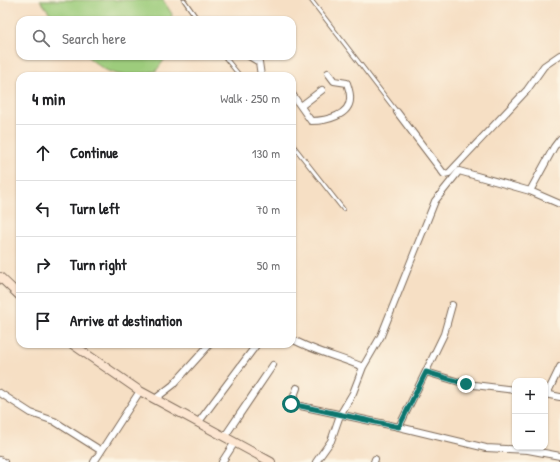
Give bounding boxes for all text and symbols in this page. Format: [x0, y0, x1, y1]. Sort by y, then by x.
search box [16, 16, 296, 60]
icon: search [30, 27, 52, 49]
text: Search here [62, 28, 126, 49]
text: 4 min [32, 87, 65, 110]
text: Walk · 250 m [220, 89, 280, 107]
icon: ahead [32, 142, 54, 164]
text: Continue [70, 142, 118, 163]
text: 130 m [252, 144, 280, 162]
icon: left [32, 198, 54, 220]
text: Turn left [70, 198, 120, 219]
text: 70 m [256, 200, 280, 218]
icon: right [32, 254, 54, 276]
text: Turn right [70, 254, 126, 275]
text: 50 m [257, 256, 280, 274]
icon: arrive [32, 310, 54, 332]
text: Arrive at destination [70, 310, 182, 331]
route end [457, 375, 475, 393]
map controls [512, 378, 548, 450]
button: + [512, 378, 548, 414]
route start [282, 395, 300, 413]
button: − [512, 414, 548, 450]

